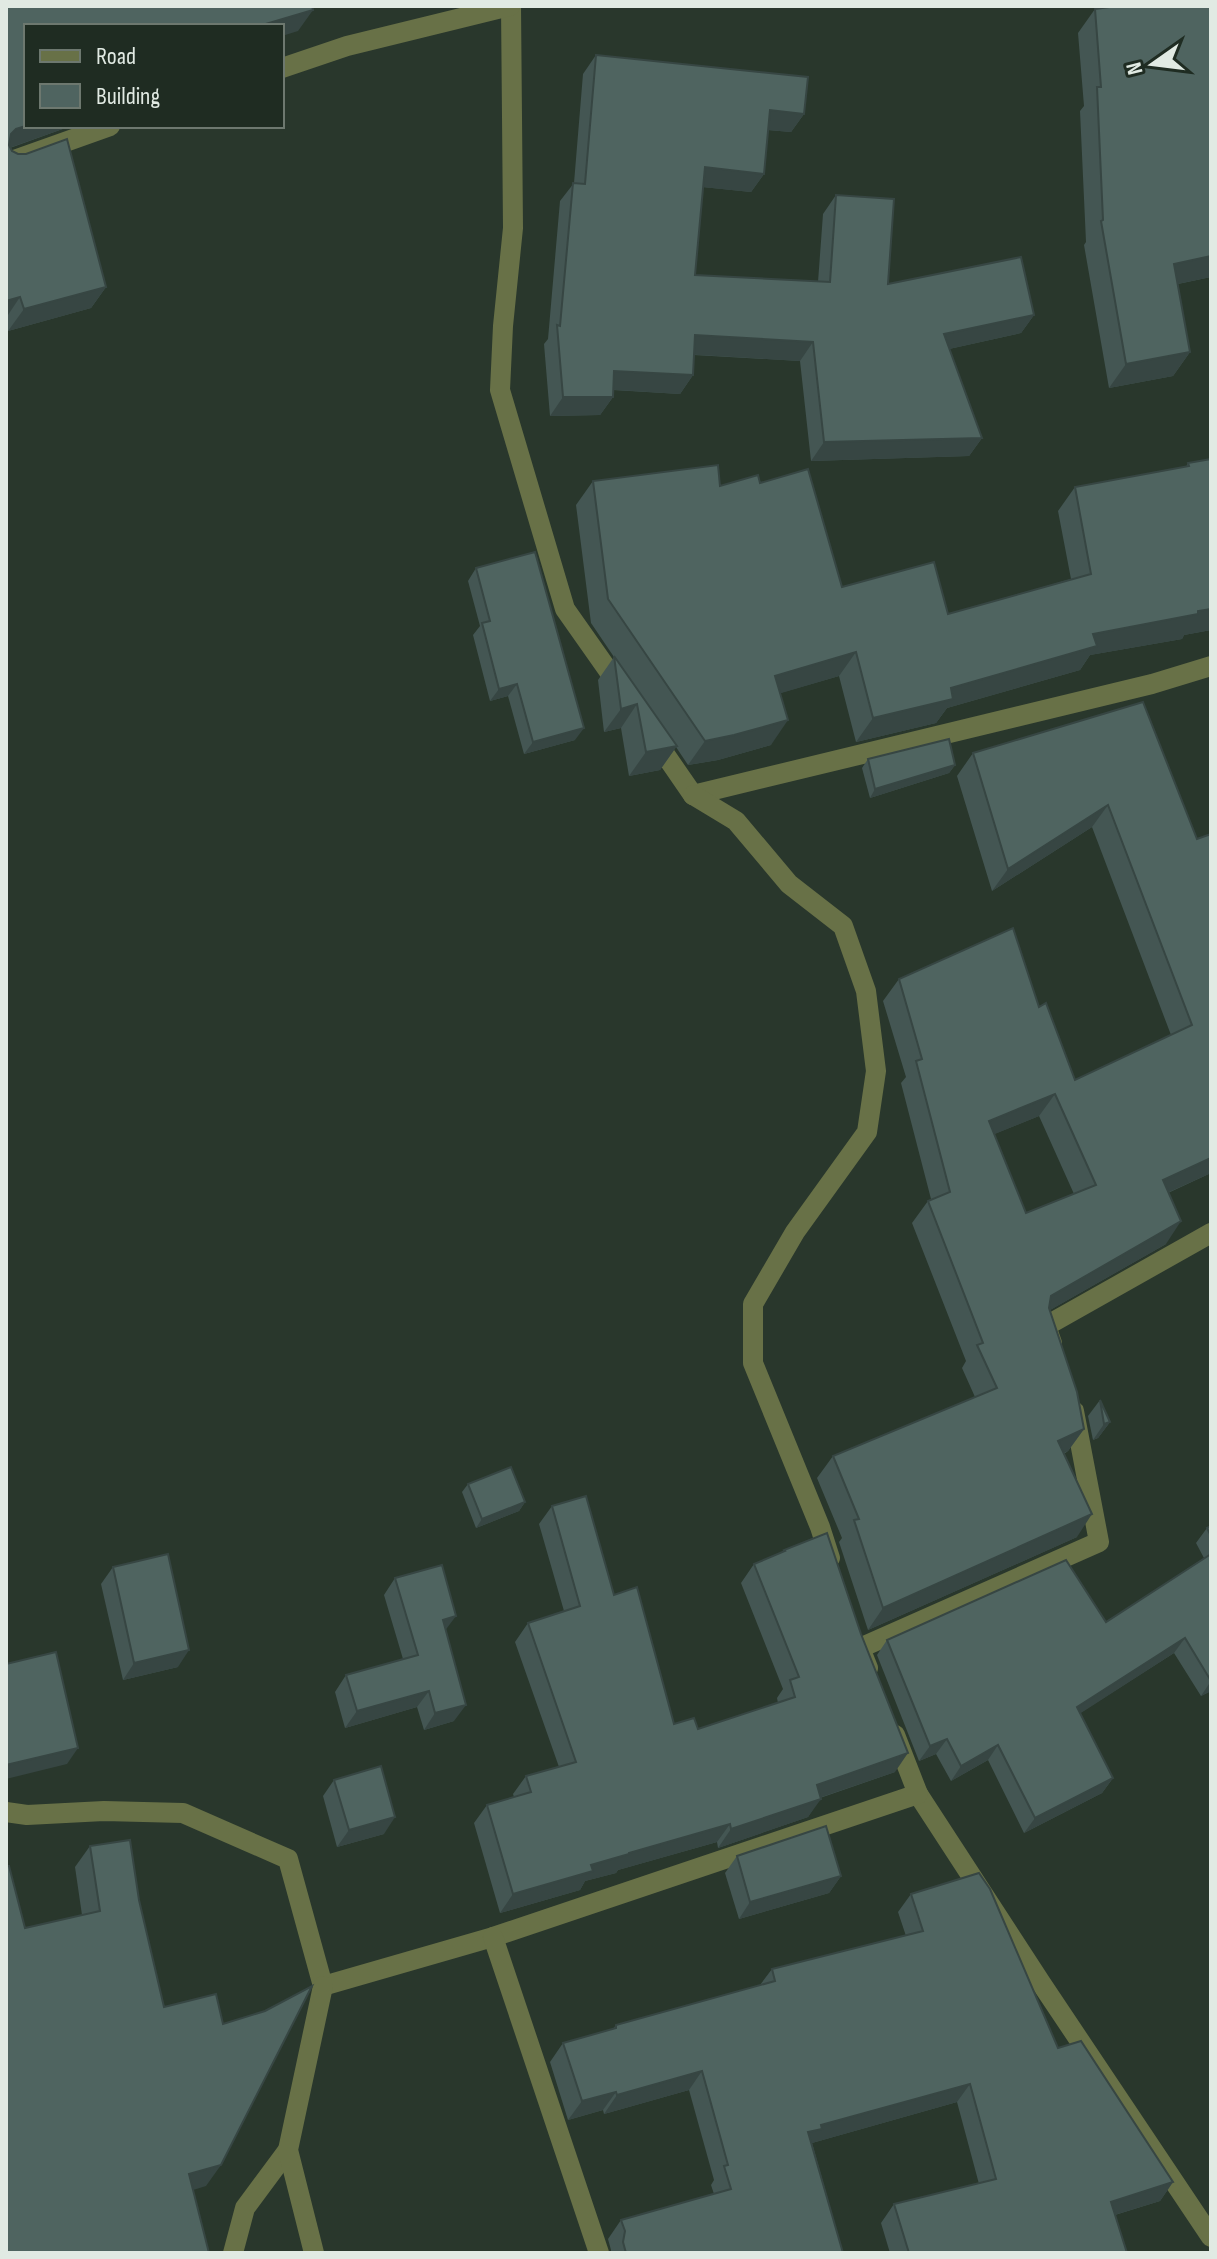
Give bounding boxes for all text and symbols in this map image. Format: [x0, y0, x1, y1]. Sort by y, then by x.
legend [24, 24, 284, 128]
north arrow [1113, 24, 1193, 104]
text: Road [96, 42, 136, 71]
text: N [1121, 60, 1150, 77]
text: Building [96, 82, 160, 111]

